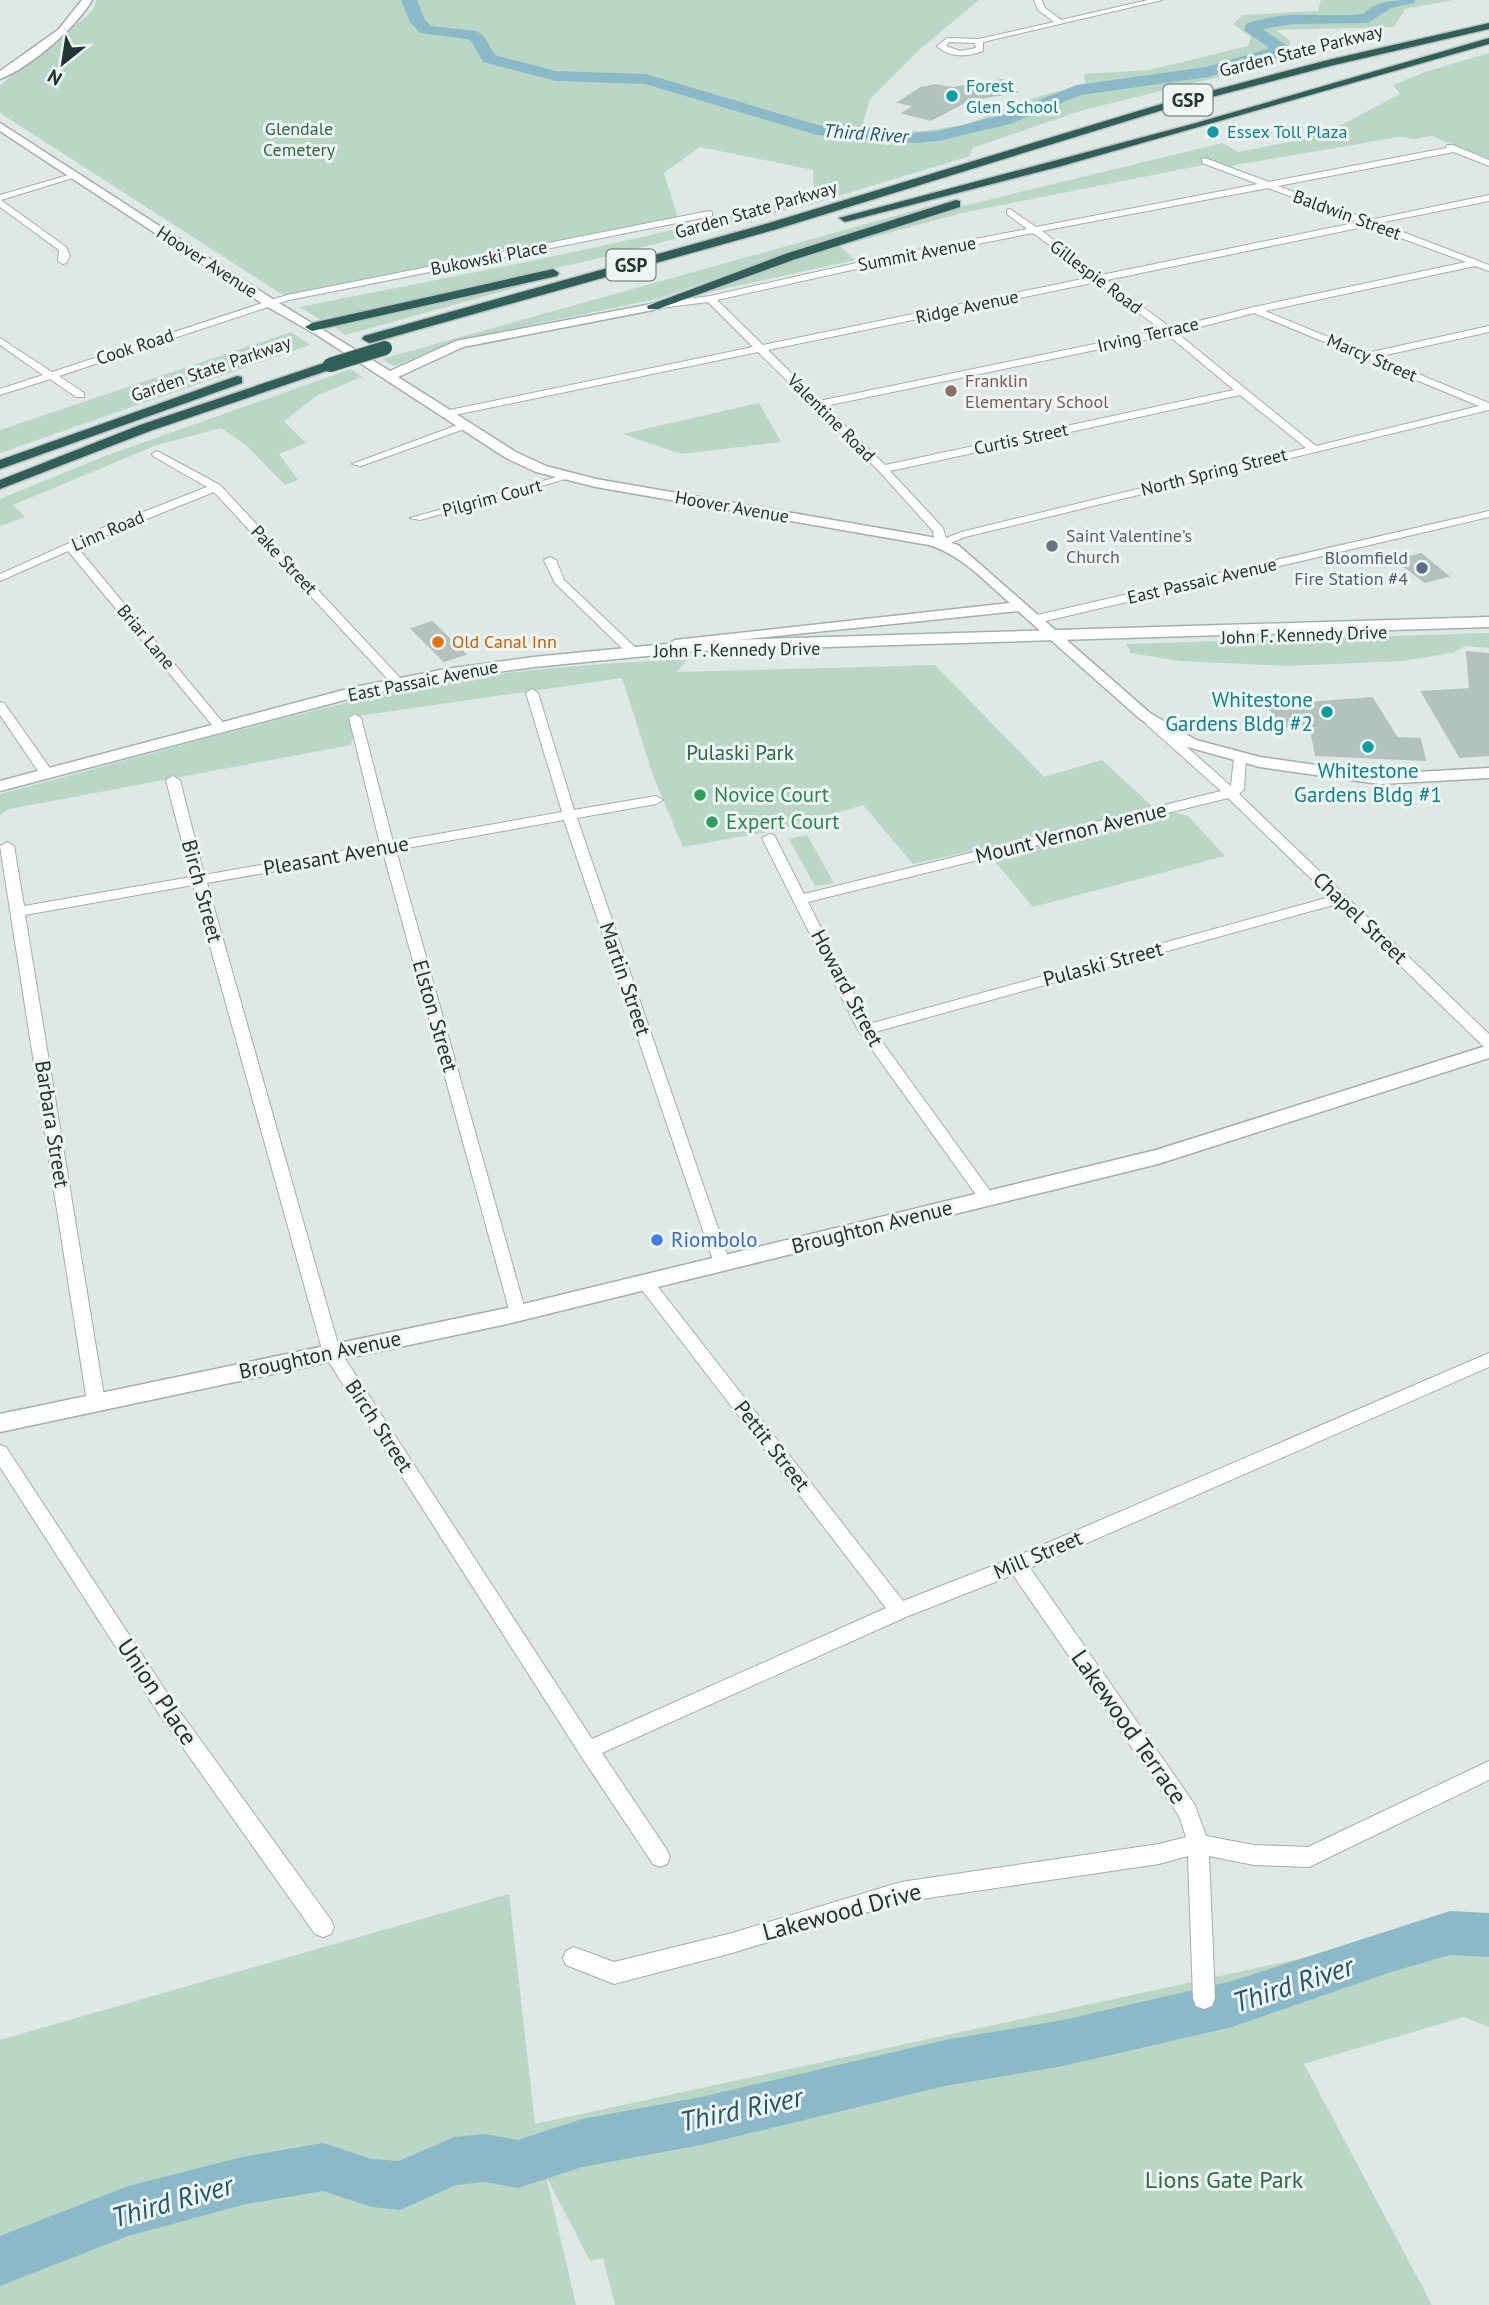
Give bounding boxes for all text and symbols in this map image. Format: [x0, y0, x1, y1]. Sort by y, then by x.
street label: Garden State Parkway [1217, 19, 1386, 82]
north arrow [28, 28, 98, 98]
text: N [43, 64, 66, 91]
place label: Forest Glen School [966, 74, 1059, 118]
road number: GSP [1164, 85, 1212, 116]
marker: Forest Glen School [944, 88, 960, 104]
park label: Glendale Cemetery [263, 117, 336, 161]
water label: Third River [823, 118, 911, 148]
place label: Essex Toll Plaza [1227, 120, 1347, 143]
marker: Essex Toll Plaza [1205, 124, 1221, 140]
street label: Garden State Parkway [672, 175, 840, 244]
street label: Baldwin Street [1290, 184, 1404, 245]
street label: Hoover Avenue [153, 221, 262, 303]
street label: Summit Avenue [856, 231, 978, 276]
street label: Gillespie Road [1046, 234, 1147, 319]
street label: Bukowski Place [429, 235, 549, 280]
road number: GSP [606, 249, 656, 280]
street label: Ridge Avenue [913, 284, 1020, 329]
street label: Irving Terrace [1095, 312, 1201, 357]
street label: Cook Road [93, 323, 176, 370]
street label: Marcy Street [1324, 328, 1421, 387]
street label: Garden State Parkway [128, 330, 294, 407]
street label: Valentine Road [782, 368, 880, 467]
place label: Franklin Elementary School [965, 369, 1109, 413]
marker: Franklin Elementary School [943, 383, 959, 399]
street label: Curtis Street [972, 417, 1070, 460]
street label: North Spring Street [1138, 442, 1289, 501]
street label: Pilgrim Court [440, 473, 544, 522]
street label: Hoover Avenue [673, 485, 791, 528]
street label: Linn Road [68, 505, 148, 556]
street label: Pake Street [246, 520, 322, 599]
place label: Saint Valentine's Church [1066, 524, 1192, 568]
marker: Saint Valentine's Church [1044, 538, 1060, 554]
place label: Bloomfield Fire Station #4 [1294, 546, 1408, 590]
street label: East Passaic Avenue [1125, 552, 1279, 609]
marker: Bloomfield Fire Station #4 [1414, 560, 1430, 576]
street label: Briar Lane [112, 599, 180, 674]
street label: John F. Kennedy Drive [1219, 620, 1388, 649]
place label: Old Canal Inn [452, 630, 557, 653]
marker: Old Canal Inn [430, 634, 446, 650]
street label: John F. Kennedy Drive [652, 637, 820, 662]
street label: East Passaic Avenue [346, 655, 500, 706]
place label: Whitestone Gardens Bldg #2 [1165, 686, 1313, 737]
marker: Whitestone Gardens Bldg #2 [1319, 704, 1335, 720]
park label: Pulaski Park [686, 739, 794, 766]
marker: Whitestone Gardens Bldg #1 [1360, 739, 1376, 755]
place label: Whitestone Gardens Bldg #1 [1294, 757, 1442, 808]
place label: Novice Court [714, 781, 829, 808]
marker: Novice Court [692, 787, 708, 803]
street label: Mount Vernon Avenue [973, 796, 1169, 869]
place label: Expert Court [726, 808, 839, 835]
marker: Expert Court [704, 814, 720, 830]
street label: Pleasant Avenue [261, 829, 411, 882]
street label: Birch Street [176, 837, 229, 945]
street label: Chapel Street [1307, 866, 1413, 969]
street label: Martin Street [593, 919, 657, 1039]
street label: Howard Street [805, 925, 890, 1051]
street label: Pulaski Street [1040, 935, 1166, 992]
street label: Elston Street [407, 957, 464, 1075]
street label: Barbara Street [29, 1058, 76, 1189]
street label: Broughton Avenue [789, 1193, 955, 1260]
place label: Riombolo [671, 1226, 757, 1253]
marker: Riombolo [649, 1232, 665, 1248]
street label: Broughton Avenue [236, 1324, 403, 1385]
street label: Birch Street [339, 1374, 419, 1477]
street label: Pettit Street [729, 1395, 816, 1497]
street label: Mill Street [989, 1524, 1086, 1585]
street label: Union Place [110, 1632, 204, 1751]
street label: Lakewood Terrace [1065, 1643, 1194, 1810]
street label: Lakewood Drive [759, 1875, 925, 1948]
water label: Third River [1228, 1946, 1360, 2020]
water label: Third River [676, 2077, 807, 2140]
park label: Lions Gate Park [1145, 2164, 1304, 2195]
water label: Third River [107, 2165, 239, 2235]

